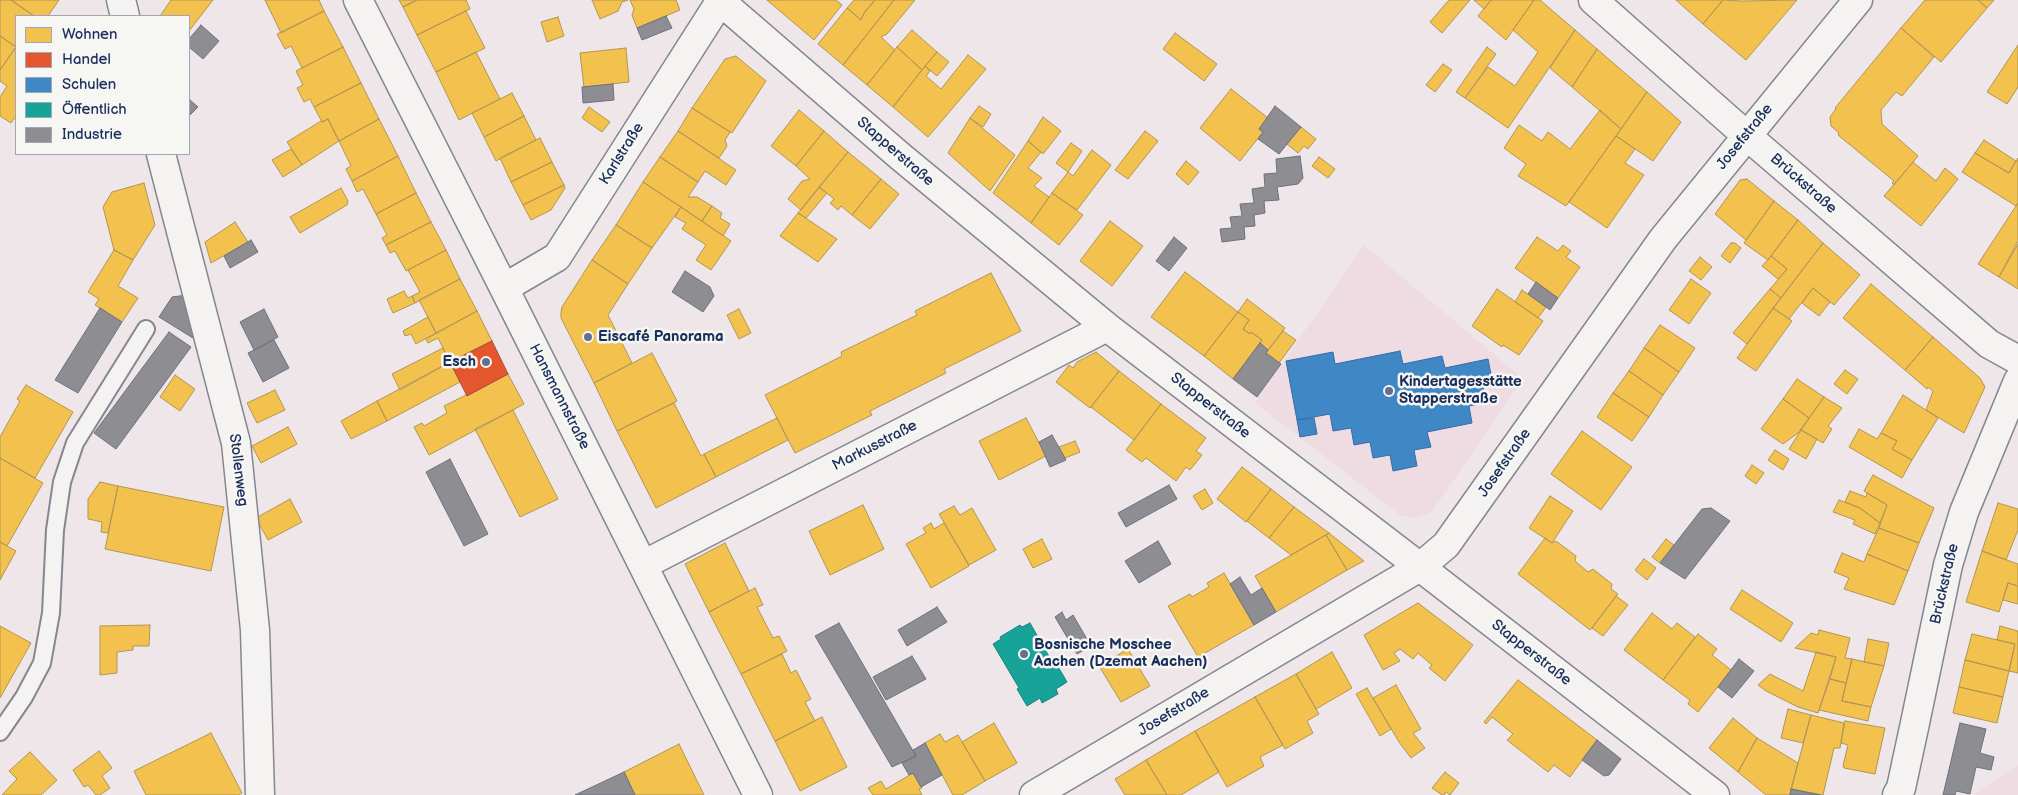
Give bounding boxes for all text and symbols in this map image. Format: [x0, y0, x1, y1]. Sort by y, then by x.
legend [15, 15, 190, 155]
text: Wohnen [62, 25, 117, 44]
text: Handel [62, 50, 111, 69]
text: Schulen [62, 75, 116, 94]
text: Öffentlich [62, 100, 127, 119]
street label: Josefstraße [1713, 100, 1777, 174]
street label: Stapperstraße [853, 114, 937, 190]
street label: Karlstraße [596, 120, 648, 188]
text: Industrie [62, 125, 122, 144]
street label: Brückstraße [1766, 150, 1840, 218]
place label: Eiscafé Panorama [598, 328, 724, 346]
marker: Eiscafé Panorama [582, 331, 594, 343]
street label: Hansmannstraße [525, 341, 593, 453]
place label: Esch [442, 353, 476, 371]
marker: Esch [480, 356, 492, 368]
street label: Stapperstraße [1167, 369, 1253, 443]
place label: Kindertagesstätte Stapperstraße [1399, 373, 1522, 408]
marker: Kindertagesstätte Stapperstraße [1383, 385, 1395, 397]
street label: Markusstraße [830, 417, 920, 475]
street label: Josefstraße [1475, 425, 1535, 501]
street label: Stollenweg [225, 433, 251, 507]
street label: Brückstraße [1927, 542, 1963, 626]
street label: Stapperstraße [1488, 616, 1574, 690]
place label: Bosnische Moschee Aachen (Dzemat Aachen) [1034, 636, 1208, 671]
marker: Bosnische Moschee Aachen (Dzemat Aachen) [1018, 648, 1030, 660]
street label: Josefstraße [1135, 684, 1213, 740]

